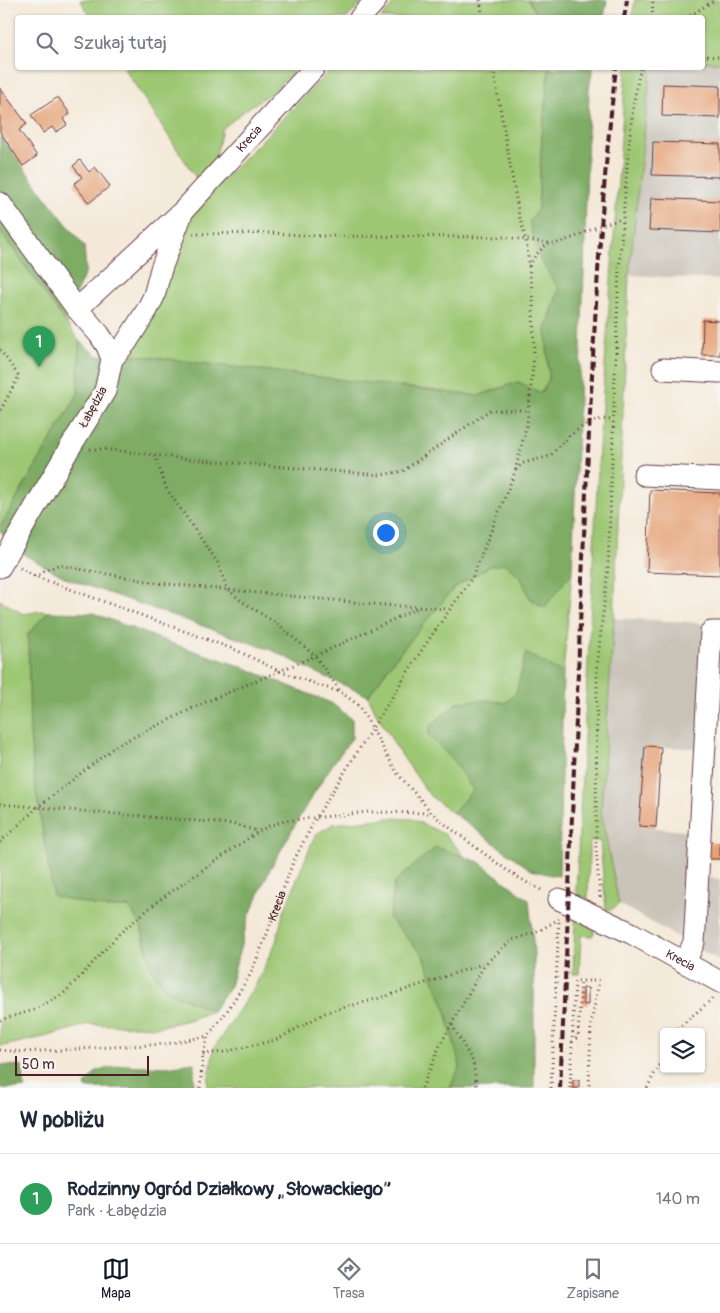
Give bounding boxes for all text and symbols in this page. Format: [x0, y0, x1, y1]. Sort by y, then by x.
search box [15, 15, 705, 70]
icon: search [33, 29, 61, 57]
text: Szukaj tutaj [73, 31, 167, 55]
street label: Krecia [234, 122, 266, 156]
pin: 1 [23, 326, 55, 367]
street label: Łabędzia [76, 384, 111, 431]
your location [373, 520, 399, 546]
street label: Krecia [265, 889, 290, 923]
street label: Krecia [663, 947, 698, 975]
map controls [660, 1028, 705, 1073]
button: layers [660, 1028, 705, 1073]
scale bar [15, 1053, 149, 1076]
text: 50 m [22, 1056, 55, 1073]
text: W pobliżu [20, 1107, 104, 1134]
text: Rodzinny Ogród Działkowy „Słowackiego” [67, 1177, 391, 1201]
text: 1 [33, 1189, 39, 1209]
text: 140 m [656, 1189, 700, 1209]
text: Park · Łabędzia [67, 1201, 167, 1221]
tab: Mapa [101, 1255, 131, 1302]
tab: Trasa [333, 1255, 365, 1302]
tab: Zapisane [567, 1255, 619, 1302]

